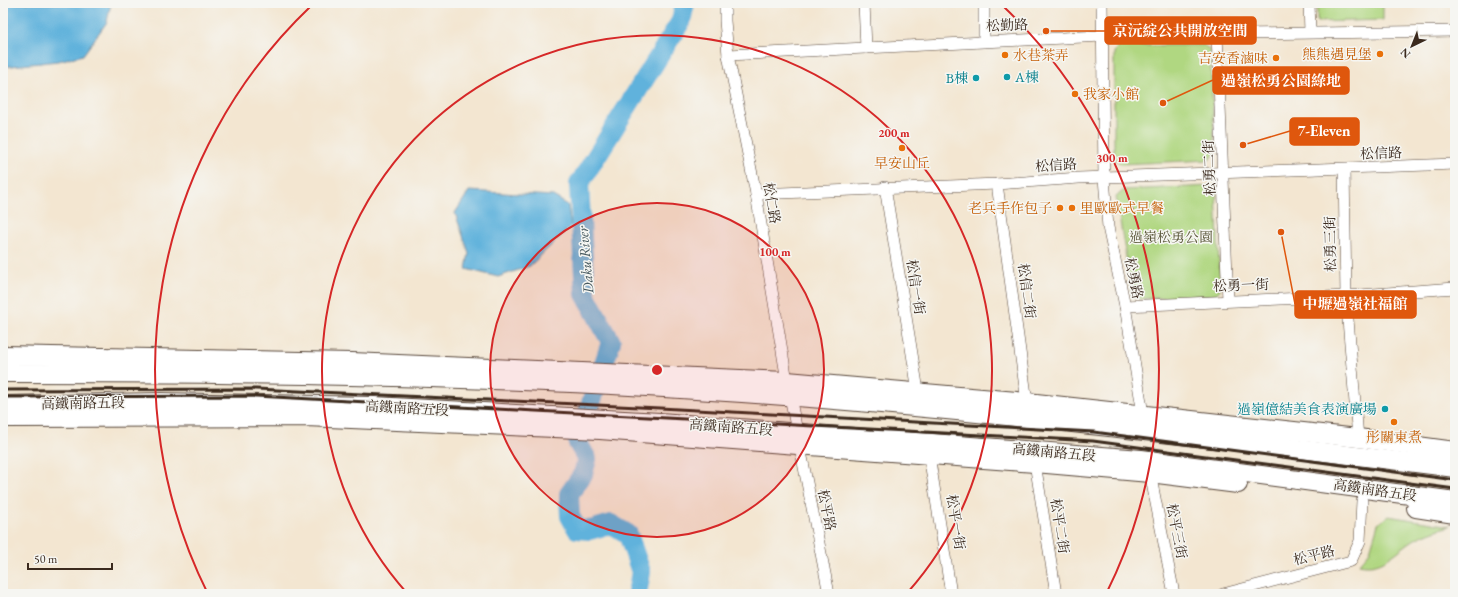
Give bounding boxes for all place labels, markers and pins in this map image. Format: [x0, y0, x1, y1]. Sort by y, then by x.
callout: 京沅綻公共開放空間 [1105, 17, 1256, 44]
place label: 熊熊遇見堡 [1302, 45, 1372, 63]
place label: 水巷茶弄 [1013, 46, 1069, 64]
place label: 吉安香滷味 [1198, 49, 1268, 67]
marker: 熊熊遇見堡 [1375, 49, 1385, 59]
marker: 水巷茶弄 [1000, 50, 1010, 60]
marker: 吉安香滷味 [1271, 53, 1281, 63]
callout: 過嶺松勇公園綠地 [1213, 67, 1349, 94]
place label: A棟 [1014, 68, 1039, 86]
place label: B棟 [946, 69, 968, 87]
marker: A棟 [1002, 72, 1012, 82]
marker: B棟 [971, 73, 981, 83]
place label: 我家小館 [1083, 85, 1139, 103]
marker: 我家小館 [1070, 89, 1080, 99]
callout: 7-Eleven [1290, 118, 1359, 145]
marker: 早安山丘 [897, 143, 907, 153]
place label: 早安山丘 [874, 154, 930, 172]
place label: 老兵手作包子 [968, 199, 1052, 217]
place label: 里歐歐式早餐 [1080, 199, 1164, 217]
marker: 老兵手作包子 [1055, 203, 1065, 213]
marker: 里歐歐式早餐 [1067, 203, 1077, 213]
callout: 中壢過嶺社福館 [1295, 291, 1416, 318]
centre of rings [650, 363, 664, 377]
place label: 過嶺億結美食表演廣場 [1237, 400, 1377, 418]
marker: 過嶺億結美食表演廣場 [1380, 404, 1390, 414]
marker: 彤關東煮 [1389, 417, 1399, 427]
place label: 彤關東煮 [1366, 428, 1422, 446]

